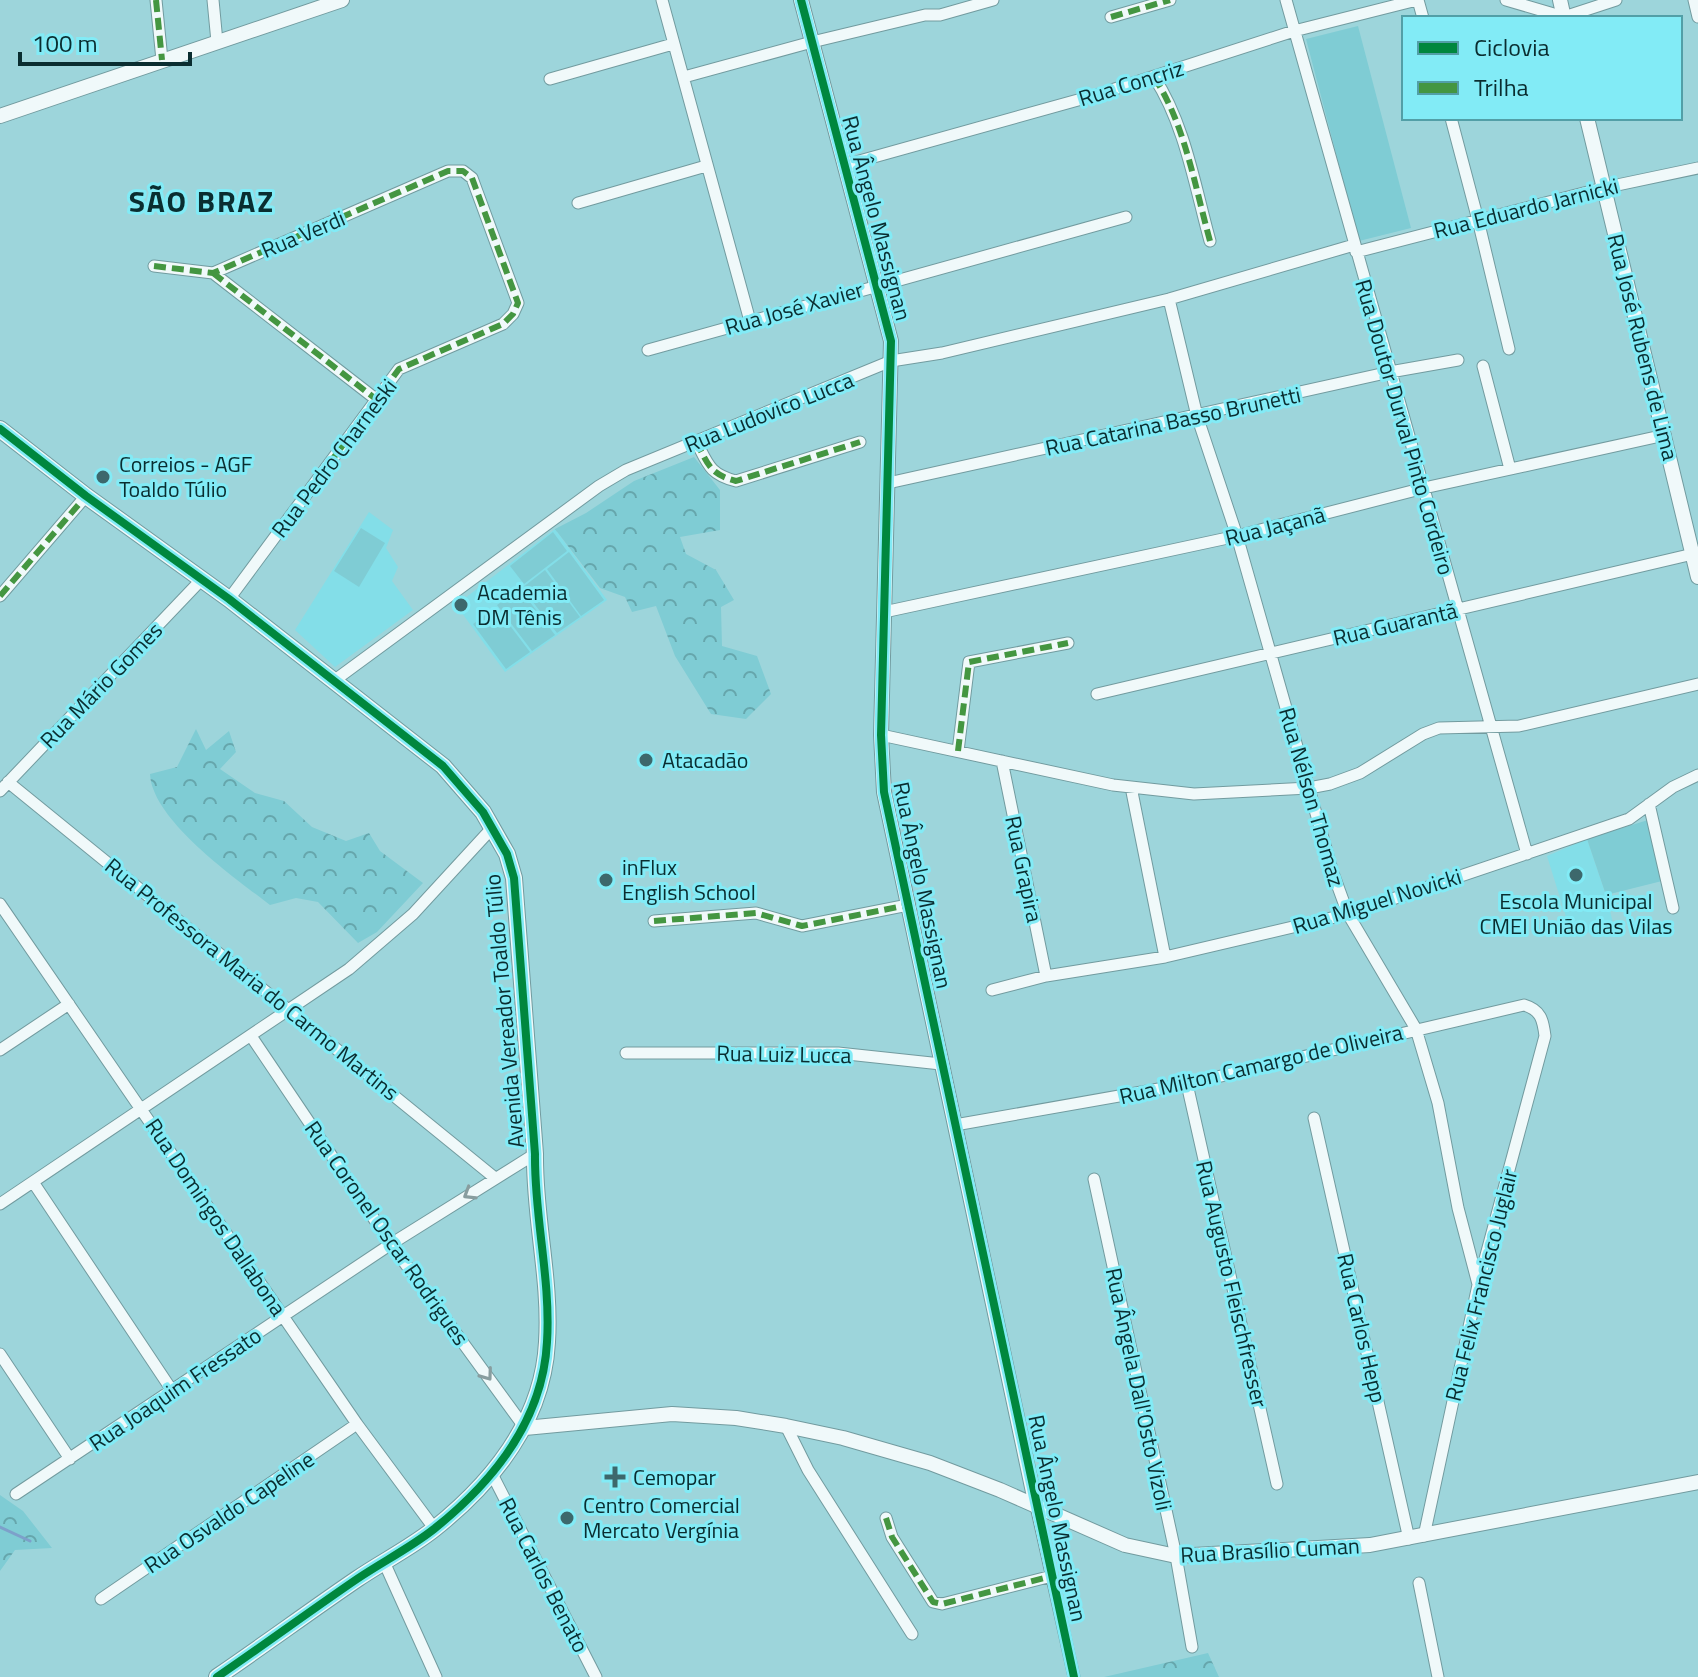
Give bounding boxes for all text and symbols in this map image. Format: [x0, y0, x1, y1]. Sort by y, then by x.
scale bar [20, 16, 190, 66]
legend [1402, 16, 1682, 120]
text: 100 m [32, 25, 98, 61]
text: Ciclovia [1474, 29, 1550, 65]
street label: Rua Concriz [1074, 51, 1188, 115]
text: Trilha [1474, 69, 1529, 105]
street label: Rua Ângelo Massignan [833, 112, 921, 324]
street label: Rua Eduardo Jarnicki [1430, 169, 1622, 247]
district label: SÃO BRAZ [129, 178, 275, 224]
street label: Rua Verdi [256, 201, 350, 267]
street label: Rua José Rubens de Lima [1598, 230, 1688, 464]
street label: Rua José Xavier [721, 272, 867, 344]
street label: Rua Doutor Durval Pinto Cordeiro [1346, 275, 1464, 579]
street label: Rua Ludovico Lucca [679, 363, 859, 461]
street label: Rua Pedro Charneski [263, 371, 405, 545]
street label: Rua Catarina Basso Brunetti [1042, 377, 1304, 465]
place label: Correios - AGF Toaldo Túlio [119, 447, 252, 506]
marker: Correios - AGF Toaldo Túlio [94, 468, 112, 486]
street label: Rua Jaçanã [1221, 497, 1329, 555]
place label: Academia DM Tênis [477, 575, 568, 634]
street label: Rua Guarantã [1330, 593, 1460, 655]
marker: Academia DM Tênis [452, 596, 470, 614]
street label: Rua Mário Gomes [32, 614, 170, 756]
street label: Rua Nélson Thomaz [1270, 703, 1354, 891]
place label: Atacadão [662, 743, 748, 777]
marker: Atacadão [637, 751, 655, 769]
street label: Rua Ângelo Massignan [884, 778, 962, 992]
street label: Rua Grapira [996, 813, 1052, 925]
street label: Rua Professora Maria do Carmo Martins [98, 849, 406, 1109]
place label: inFlux English School [622, 850, 756, 909]
street label: Rua Miguel Novicki [1288, 859, 1466, 943]
marker: Escola Municipal CMEI União das Vilas [1567, 866, 1585, 884]
marker: inFlux English School [597, 871, 615, 889]
street label: Avenida Vereador Toaldo Túlio [475, 873, 533, 1149]
place label: Escola Municipal CMEI União das Vilas [1480, 884, 1672, 943]
street label: Rua Milton Camargo de Oliveira [1116, 1015, 1406, 1113]
street label: Rua Luiz Lucca [716, 1036, 852, 1072]
street label: Rua Domingos Dallabona [137, 1111, 295, 1323]
street label: Rua Coronel Oscar Rodrigues [296, 1114, 478, 1352]
street label: Rua Augusto Fleischfresser [1187, 1157, 1277, 1411]
street label: Rua Felix Francisco Juglair [1436, 1165, 1526, 1405]
one-way arrow [463, 1185, 478, 1200]
street label: Rua Carlos Hepp [1328, 1250, 1396, 1406]
street label: Rua Ângela Dall'Osto Vizoli [1097, 1265, 1181, 1513]
street label: Rua Joaquim Fressato [82, 1319, 268, 1459]
one-way arrow [477, 1366, 491, 1380]
street label: Rua Ângelo Massignan [1019, 1411, 1097, 1625]
street label: Rua Osvaldo Capeline [137, 1442, 321, 1582]
place label: Cemopar [633, 1460, 716, 1494]
marker: Cemopar [604, 1466, 626, 1488]
place label: Centro Comercial Mercato Vergínia [583, 1488, 740, 1547]
street label: Rua Carlos Benato [490, 1491, 598, 1659]
marker: Centro Comercial Mercato Vergínia [558, 1509, 576, 1527]
street label: Rua Brasílio Cuman [1180, 1528, 1360, 1572]

